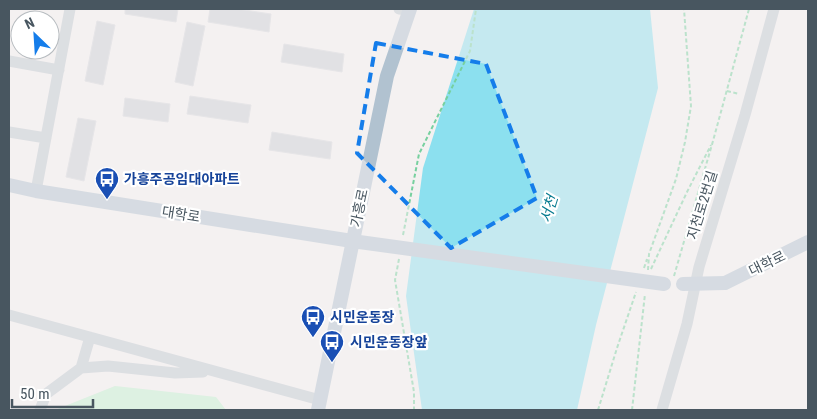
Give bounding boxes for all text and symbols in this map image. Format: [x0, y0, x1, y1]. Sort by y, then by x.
north arrow [10, 10, 60, 60]
text: N [22, 14, 37, 32]
bus stop icon: 가흥주공임대아파트 [94, 166, 120, 200]
street label: 지천로2번길 [684, 169, 720, 241]
place label: 가흥주공임대아파트 [124, 171, 240, 187]
street label: 가흥로 [347, 187, 371, 229]
water label: 서천 [536, 191, 562, 225]
street label: 대학로 [161, 203, 201, 225]
street label: 대학로 [746, 247, 788, 279]
bus stop icon: 시민운동장 [300, 304, 326, 338]
place label: 시민운동장 [330, 309, 395, 325]
bus stop icon: 시민운동장앞 [319, 329, 345, 363]
place label: 시민운동장앞 [350, 334, 427, 350]
scale bar [12, 376, 94, 408]
text: 50 m [20, 385, 50, 403]

